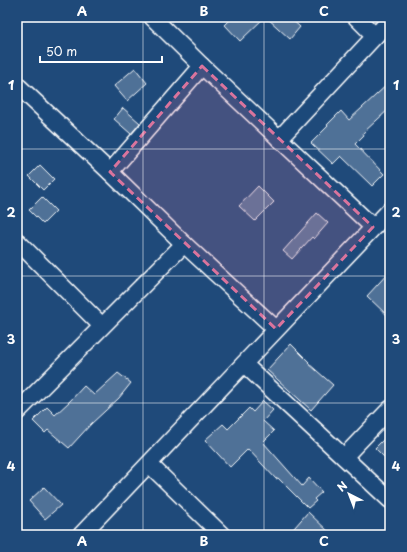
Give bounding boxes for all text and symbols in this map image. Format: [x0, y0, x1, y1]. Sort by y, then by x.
text: A [77, 1, 87, 20]
text: B [200, 1, 209, 20]
text: C [319, 1, 329, 20]
scale bar [40, 38, 162, 64]
text: 50 m [46, 42, 77, 60]
text: 1 [8, 75, 14, 94]
text: 1 [393, 75, 399, 94]
text: 2 [6, 202, 16, 221]
text: 2 [391, 202, 401, 221]
text: 3 [7, 329, 16, 348]
text: 3 [392, 329, 401, 348]
text: 4 [7, 456, 16, 475]
text: 4 [392, 456, 401, 475]
north arrow [329, 474, 369, 514]
text: N [333, 477, 351, 495]
text: A [77, 531, 87, 550]
text: B [200, 531, 209, 550]
text: C [319, 531, 329, 550]

